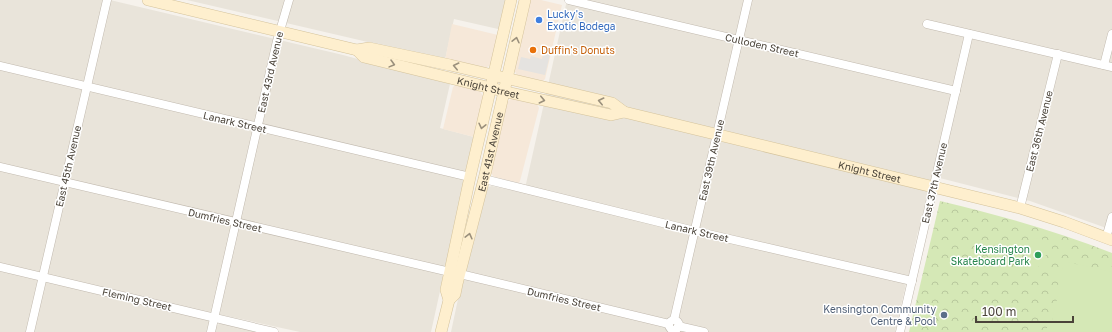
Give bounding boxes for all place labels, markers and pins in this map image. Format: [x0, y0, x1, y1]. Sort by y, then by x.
place label: Lucky's Exotic Bodega [547, 8, 615, 32]
marker: Lucky's Exotic Bodega [534, 15, 544, 25]
place label: Duffin's Donuts [541, 44, 615, 56]
marker: Duffin's Donuts [528, 45, 538, 55]
place label: Kensington Skateboard Park [951, 243, 1030, 267]
marker: Kensington Skateboard Park [1033, 250, 1043, 260]
place label: Kensington Community Centre & Pool [823, 303, 936, 327]
marker: Kensington Community Centre & Pool [939, 310, 949, 320]

